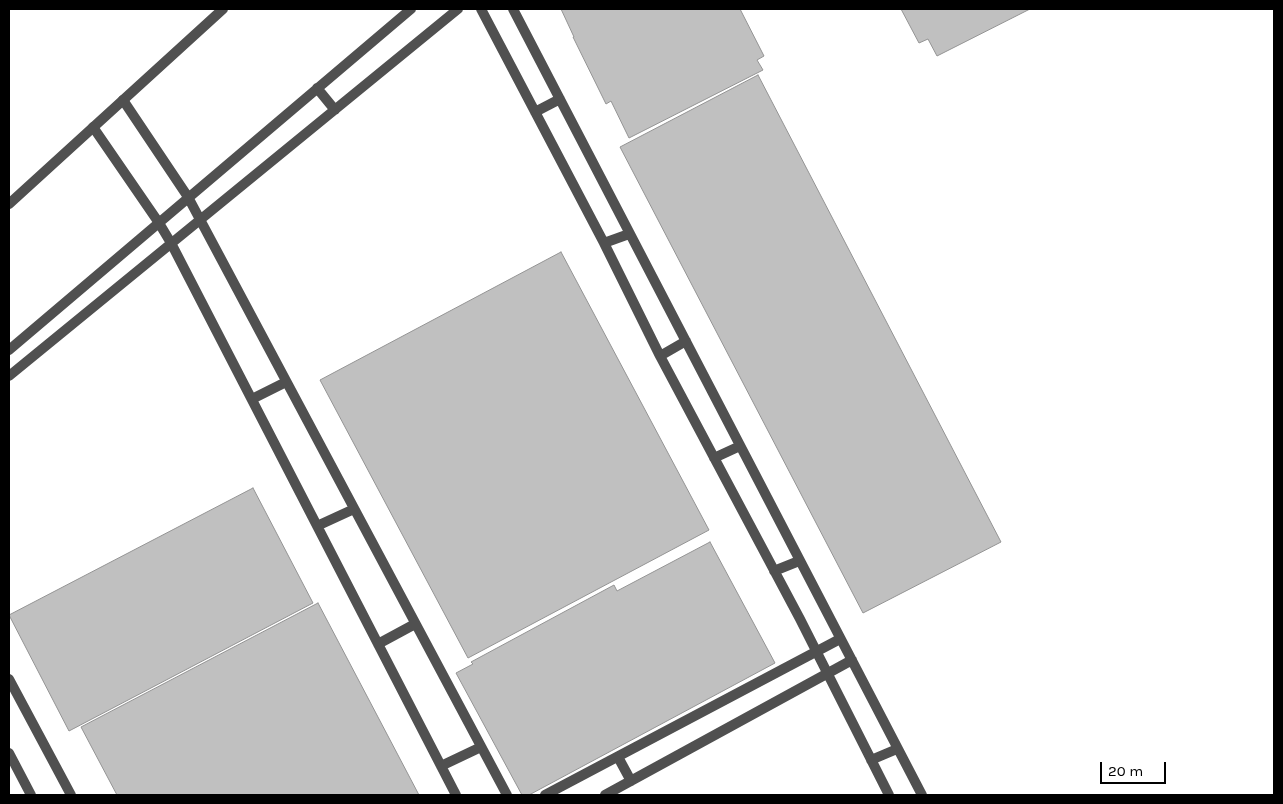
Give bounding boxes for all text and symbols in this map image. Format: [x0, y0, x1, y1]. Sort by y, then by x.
scale bar [1103, 752, 1169, 784]
text: 20 m [1108, 762, 1143, 780]

